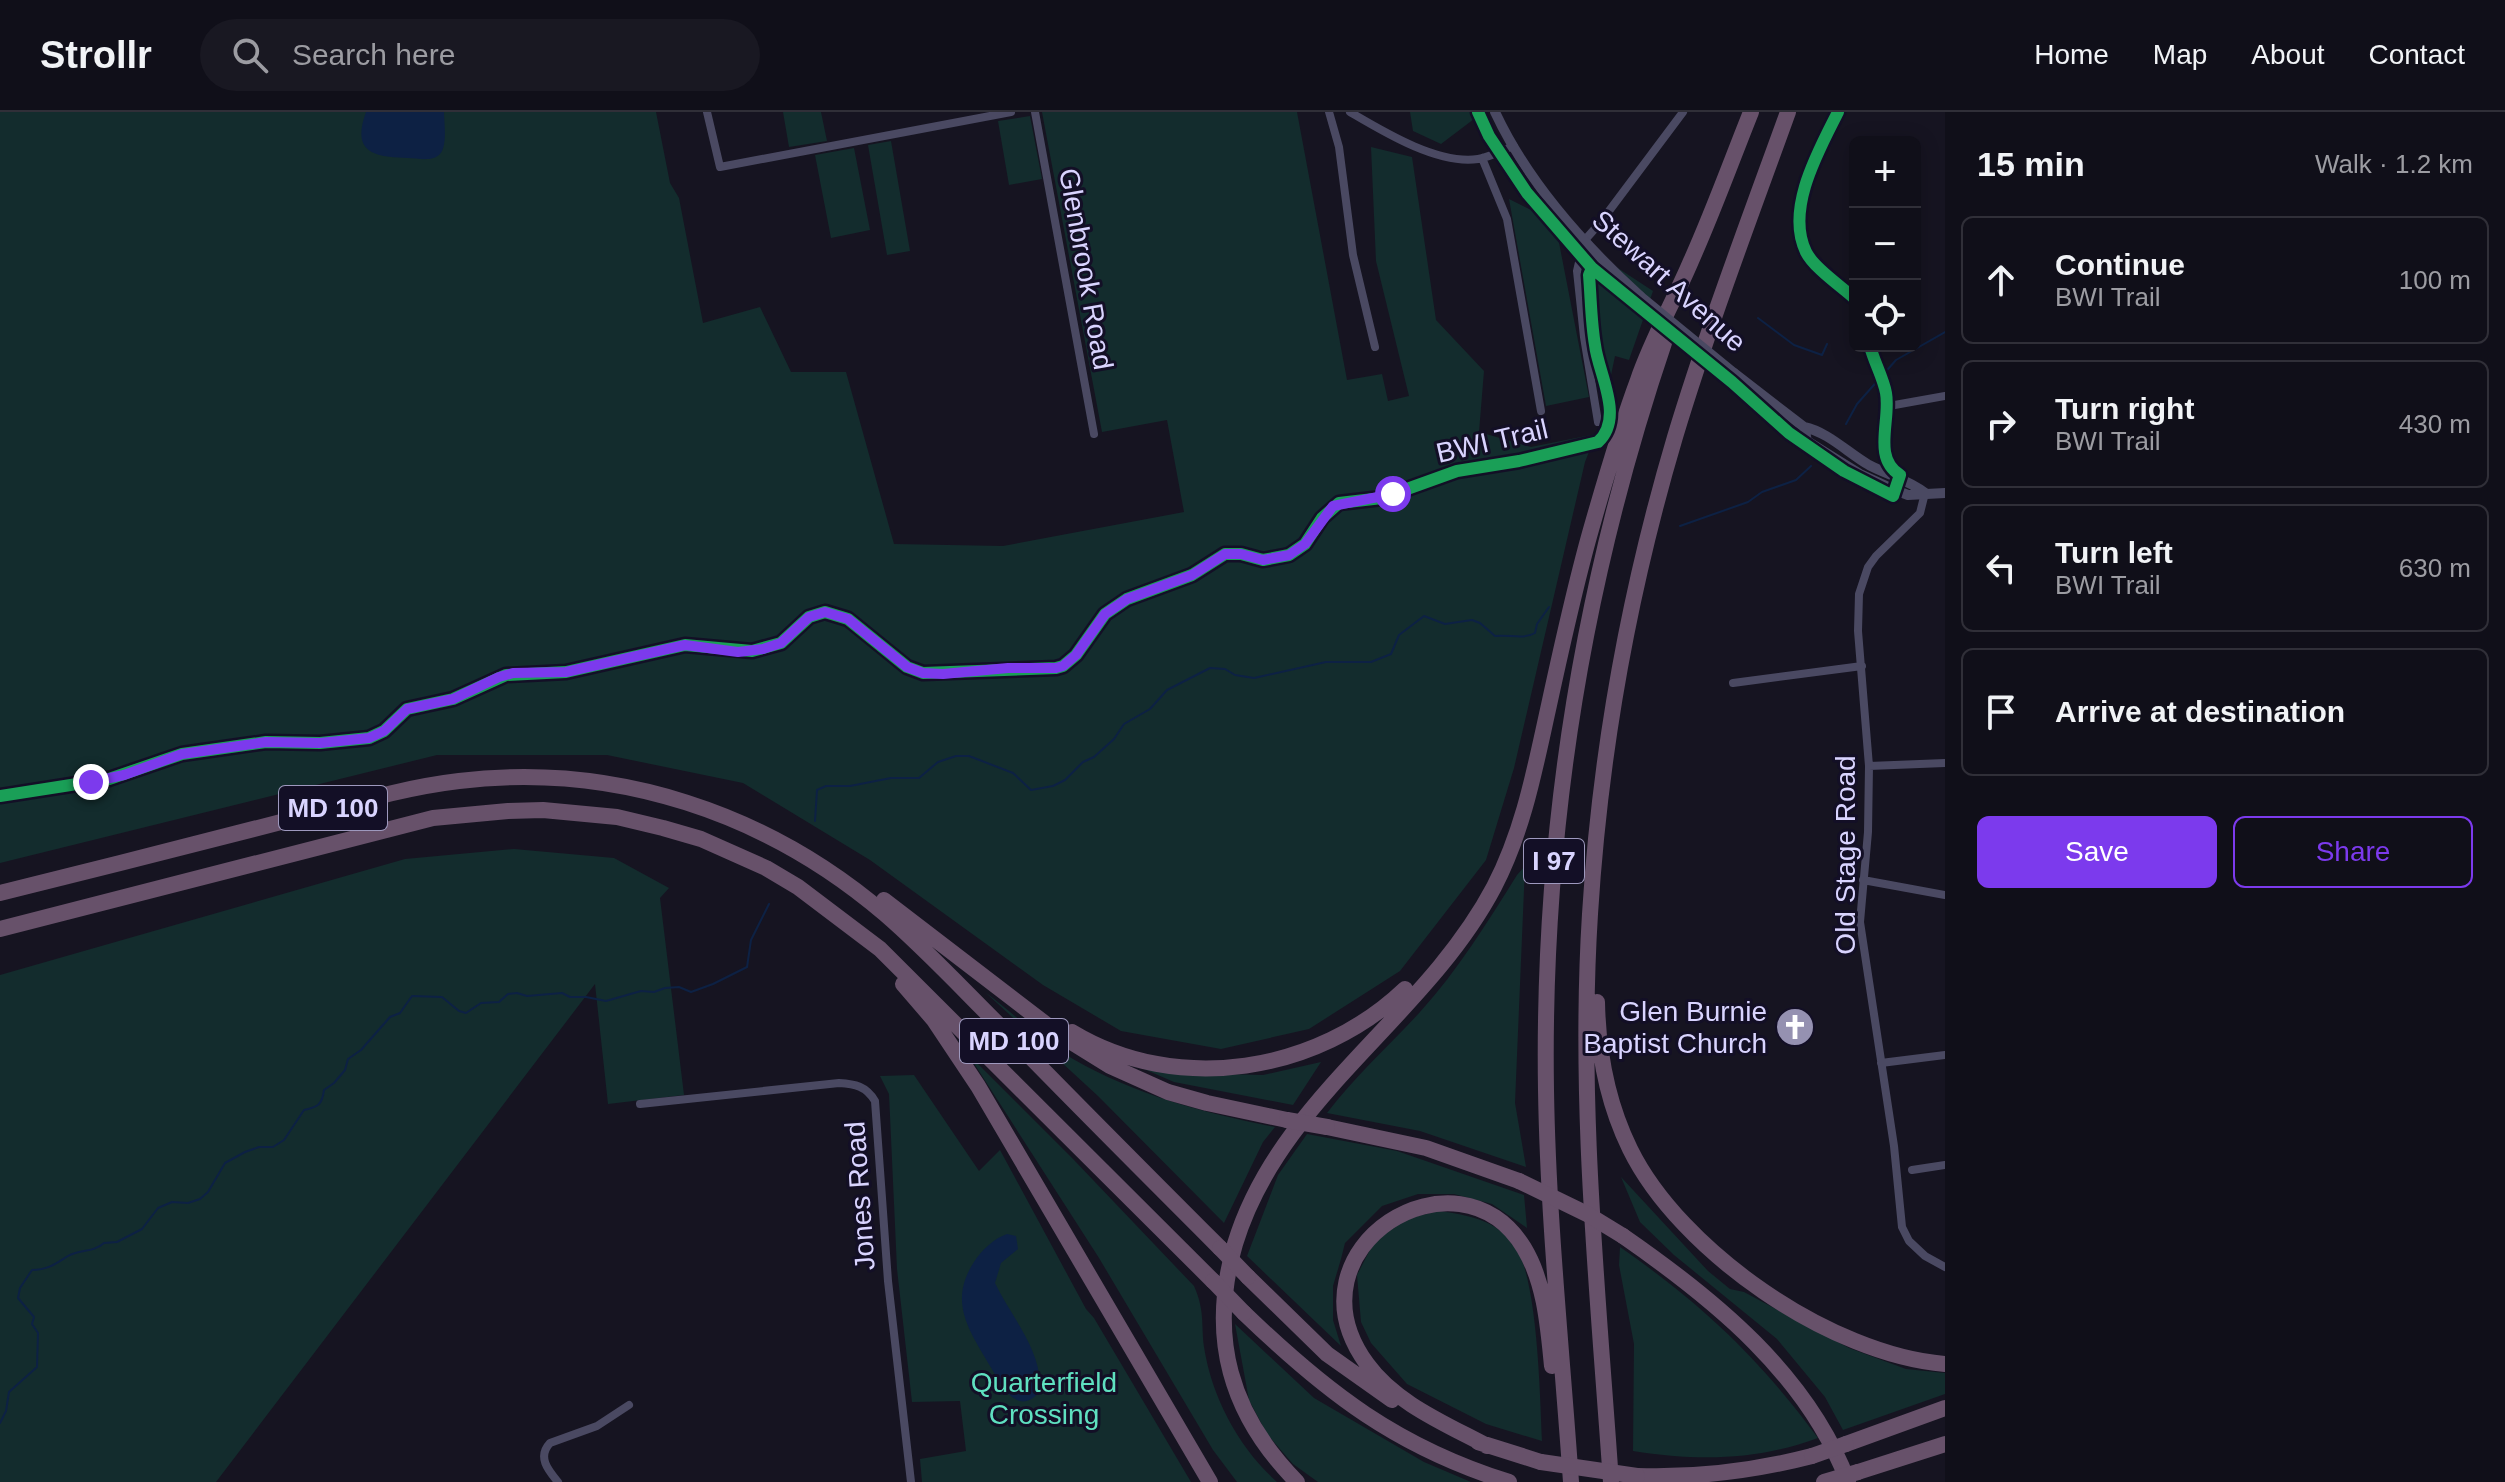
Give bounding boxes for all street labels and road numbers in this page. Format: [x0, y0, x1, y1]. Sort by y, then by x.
street label: Glenbrook Road [1053, 166, 1119, 372]
street label: Stewart Avenue [1586, 204, 1752, 358]
street label: BWI Trail [1433, 413, 1551, 469]
street label: Old Stage Road [1830, 755, 1861, 955]
road number: MD 100 [279, 786, 387, 830]
road number: I 97 [1524, 839, 1584, 883]
road number: MD 100 [960, 1019, 1068, 1063]
street label: Jones Road [839, 1120, 881, 1272]

